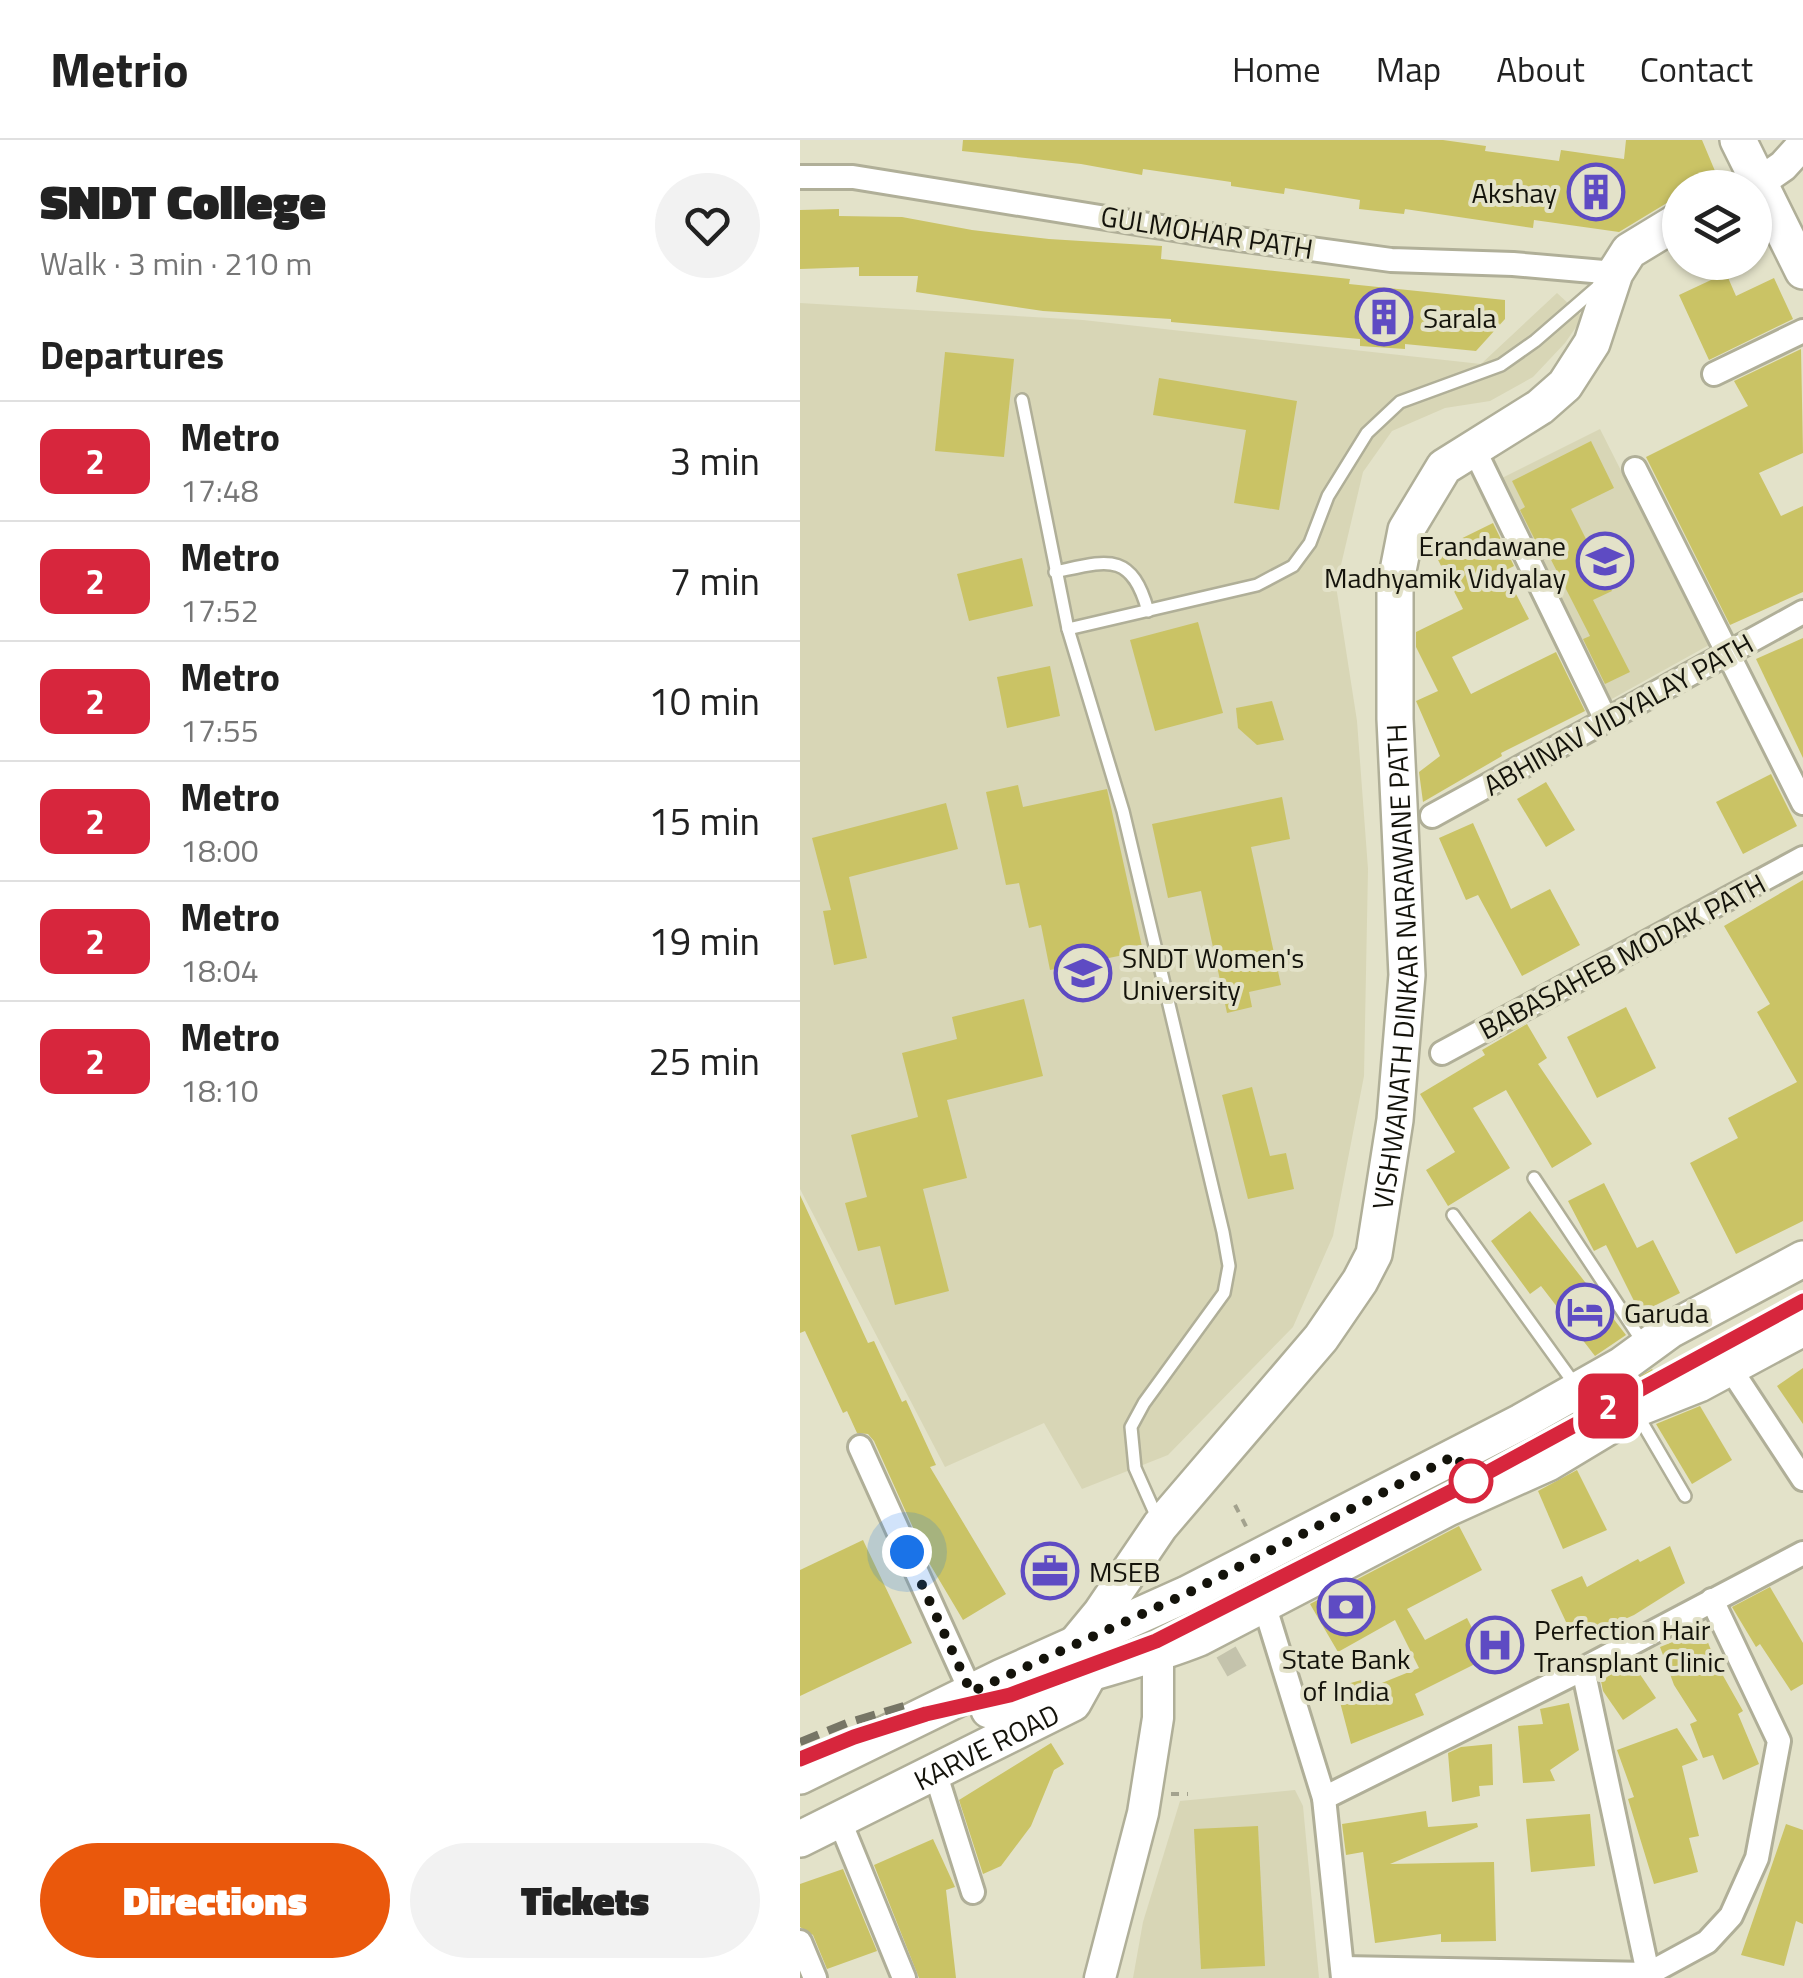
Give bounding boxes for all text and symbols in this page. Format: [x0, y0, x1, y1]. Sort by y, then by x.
text: Metrio [50, 33, 189, 106]
text: Home [1232, 42, 1321, 96]
text: Map [1376, 42, 1441, 96]
text: About [1496, 42, 1585, 96]
text: Contact [1640, 42, 1753, 96]
building icon: Akshay [1566, 162, 1626, 222]
text: SNDT College [40, 165, 326, 238]
map controls [1662, 170, 1772, 280]
button: layers [1662, 170, 1772, 280]
place label: Akshay [1471, 171, 1557, 214]
button: heart [655, 173, 760, 278]
street label: GULMOHAR PATH [1098, 194, 1316, 270]
text: Walk · 3 min · 210 m [40, 239, 312, 287]
building icon: Sarala [1354, 287, 1414, 347]
place label: Sarala [1423, 296, 1496, 339]
text: Departures [40, 326, 224, 384]
text: Metro [180, 408, 280, 466]
text: 3 min [670, 432, 760, 490]
text: 2 [85, 434, 105, 488]
text: 17:48 [180, 466, 259, 514]
place label: Erandawane Madhyamik Vidyalay [1324, 524, 1566, 599]
text: Metro [180, 528, 280, 586]
school or university icon: Erandawane Madhyamik Vidyalay [1575, 531, 1635, 591]
text: 7 min [670, 552, 760, 610]
text: 2 [85, 554, 105, 608]
text: 17:52 [180, 586, 259, 634]
street label: ABHINAV VIDYALAY PATH [1475, 622, 1761, 806]
text: Metro [180, 648, 280, 706]
text: 10 min [649, 672, 760, 730]
text: 2 [85, 674, 105, 728]
text: 17:55 [180, 706, 259, 754]
street label: VISHWANATH DINKAR NARAWANE PATH [1360, 723, 1429, 1213]
text: Metro [180, 768, 280, 826]
text: 15 min [649, 792, 760, 850]
text: 2 [85, 794, 105, 848]
text: 18:00 [180, 826, 259, 874]
street label: BABASAHEB MODAK PATH [1471, 862, 1773, 1050]
text: Metro [180, 888, 280, 946]
text: 19 min [649, 912, 760, 970]
text: 2 [85, 914, 105, 968]
place label: SNDT Women's University [1122, 936, 1304, 1011]
school or university icon: SNDT Women's University [1053, 943, 1113, 1003]
text: 18:04 [180, 946, 259, 994]
text: Metro [180, 1008, 280, 1066]
text: 25 min [649, 1032, 760, 1090]
text: 2 [85, 1034, 105, 1088]
text: 18:10 [180, 1066, 259, 1114]
hotel icon: Garuda [1555, 1282, 1615, 1342]
place label: Garuda [1624, 1291, 1709, 1334]
line badge: 2 [1576, 1374, 1640, 1438]
text: 2 [1598, 1379, 1618, 1433]
unlabelled marker [1450, 1460, 1492, 1502]
your location [882, 1527, 932, 1577]
office icon: MSEB [1020, 1541, 1080, 1601]
place label: MSEB [1089, 1550, 1160, 1593]
bank icon: State Bank of India [1316, 1577, 1376, 1637]
place label: Perfection Hair Transplant Clinic [1534, 1608, 1726, 1683]
hospital icon: Perfection Hair Transplant Clinic [1465, 1615, 1525, 1675]
place label: State Bank of India [1282, 1637, 1410, 1712]
street label: KARVE ROAD [906, 1692, 1066, 1801]
button: Directions [40, 1843, 390, 1958]
button: Tickets [410, 1843, 760, 1958]

